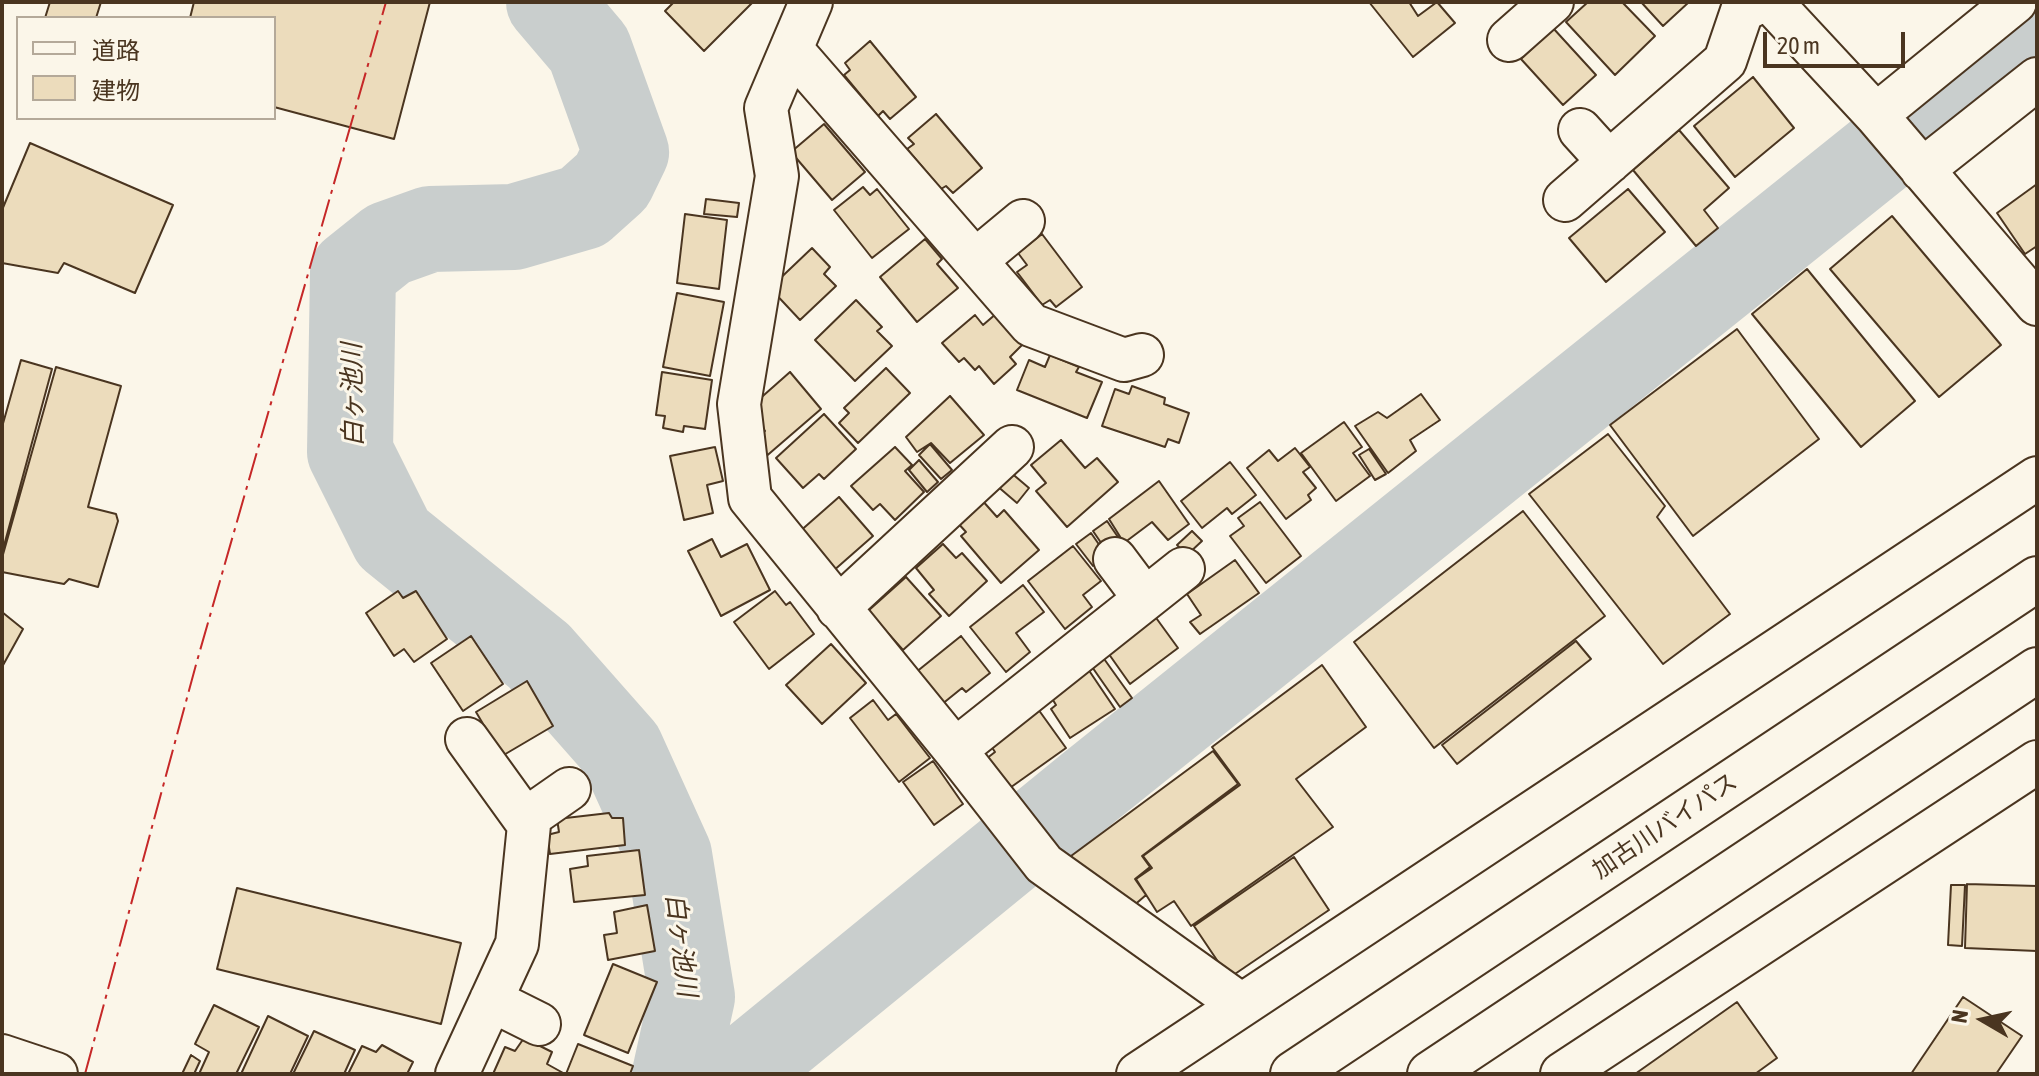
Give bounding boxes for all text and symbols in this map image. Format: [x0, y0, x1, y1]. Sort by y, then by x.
legend [16, 16, 276, 120]
scale bar [1767, 16, 1909, 66]
text: 20 m [1777, 32, 1820, 59]
text: 道路 [92, 37, 140, 64]
text: 建物 [92, 77, 140, 104]
water label: 白ヶ池川 [336, 343, 370, 447]
street label: 加古川バイパス [1587, 767, 1743, 885]
water label: 白ヶ池川 [659, 891, 703, 999]
north arrow [1943, 980, 2023, 1060]
text: N [1945, 1008, 1973, 1025]

